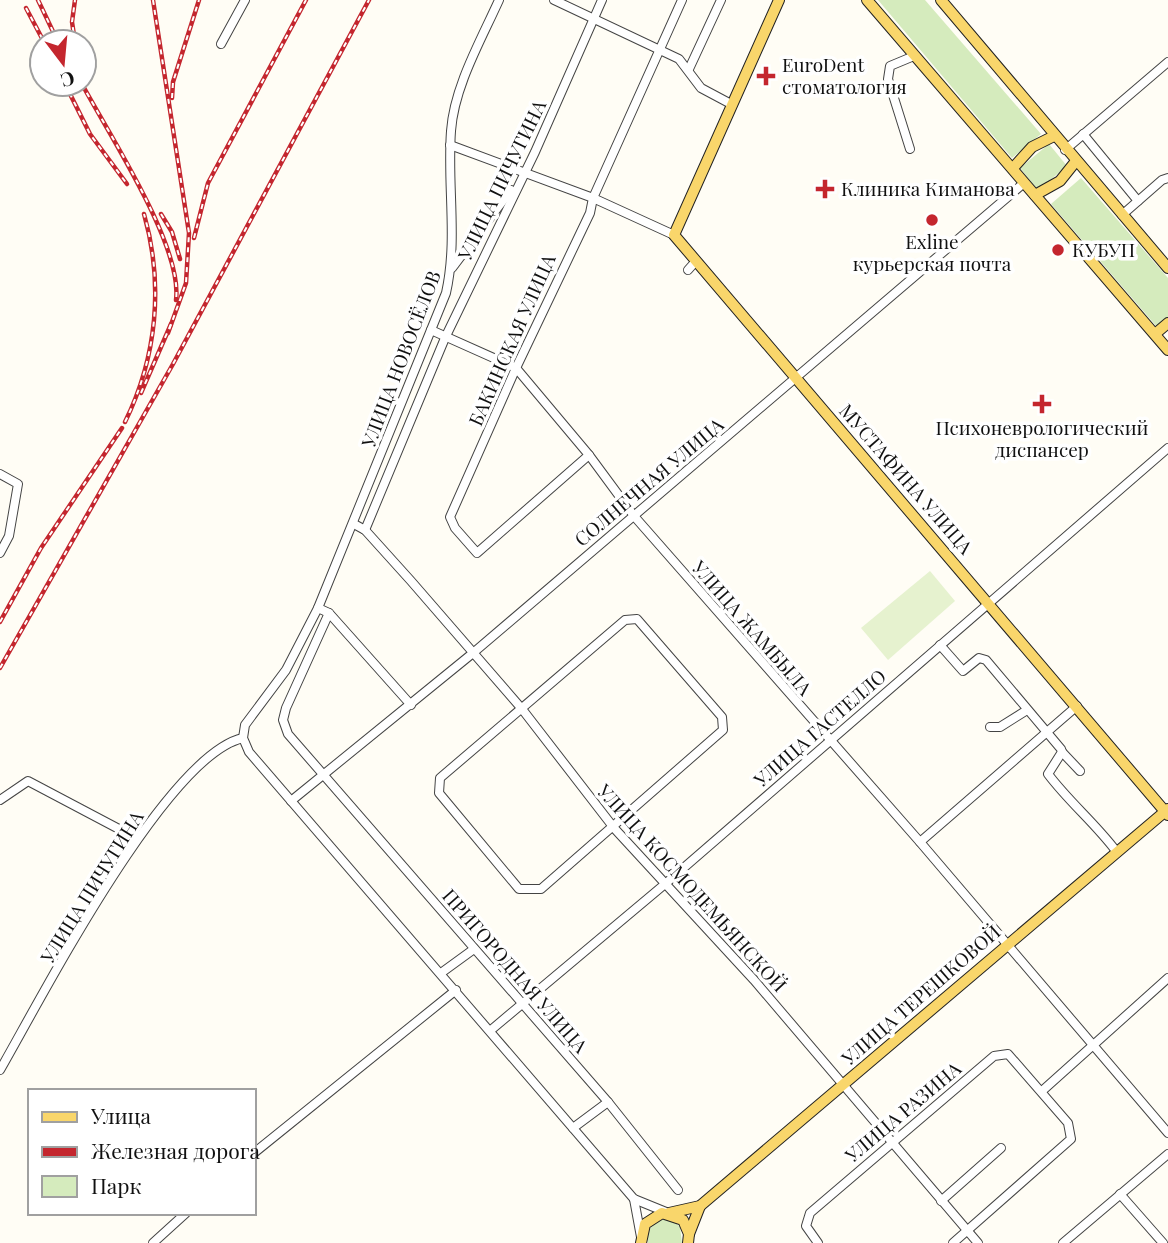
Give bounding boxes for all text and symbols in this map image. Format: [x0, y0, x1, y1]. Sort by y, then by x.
north arrow [28, 28, 98, 98]
place label: EuroDent стоматология [782, 51, 907, 99]
text: С [58, 66, 78, 95]
marker: EuroDent стоматология [756, 66, 776, 86]
street label: УЛИЦА ПИЧУГИНА [451, 94, 552, 265]
place label: Клиника Киманова [841, 175, 1015, 201]
marker: Клиника Киманова [815, 179, 835, 199]
marker: Exline курьерская почта [924, 212, 940, 228]
place label: Exline курьерская почта [853, 228, 1012, 276]
place label: КУБУП [1072, 236, 1135, 262]
marker: КУБУП [1050, 242, 1066, 258]
street label: БАКИНСКАЯ УЛИЦА [462, 249, 561, 430]
street label: УЛИЦА НОВОСЁЛОВ [354, 266, 446, 452]
marker: Психоневрологический диспансер [1032, 394, 1052, 414]
street label: МУСТАФИНА УЛИЦА [834, 398, 980, 560]
street label: СОЛНЕЧНАЯ УЛИЦА [568, 410, 729, 551]
place label: Психоневрологический диспансер [936, 414, 1149, 462]
street label: УЛИЦА ЖАМБЫЛА [686, 554, 819, 701]
street label: УЛИЦА ГАСТЕЛЛО [747, 663, 891, 793]
street label: УЛИЦА КОСМОДЕМЬЯНСКОЙ [592, 777, 793, 997]
street label: УЛИЦА ПИЧУГИНА [33, 804, 149, 969]
street label: ПРИГОРОДНАЯ УЛИЦА [437, 883, 595, 1059]
street label: УЛИЦА ТЕРЕШКОВОЙ [835, 918, 1005, 1071]
street label: УЛИЦА РАЗИНА [838, 1054, 967, 1168]
legend [28, 1089, 256, 1215]
text: Улица [90, 1101, 152, 1129]
text: Железная дорога [91, 1136, 260, 1164]
text: Парк [91, 1171, 141, 1199]

